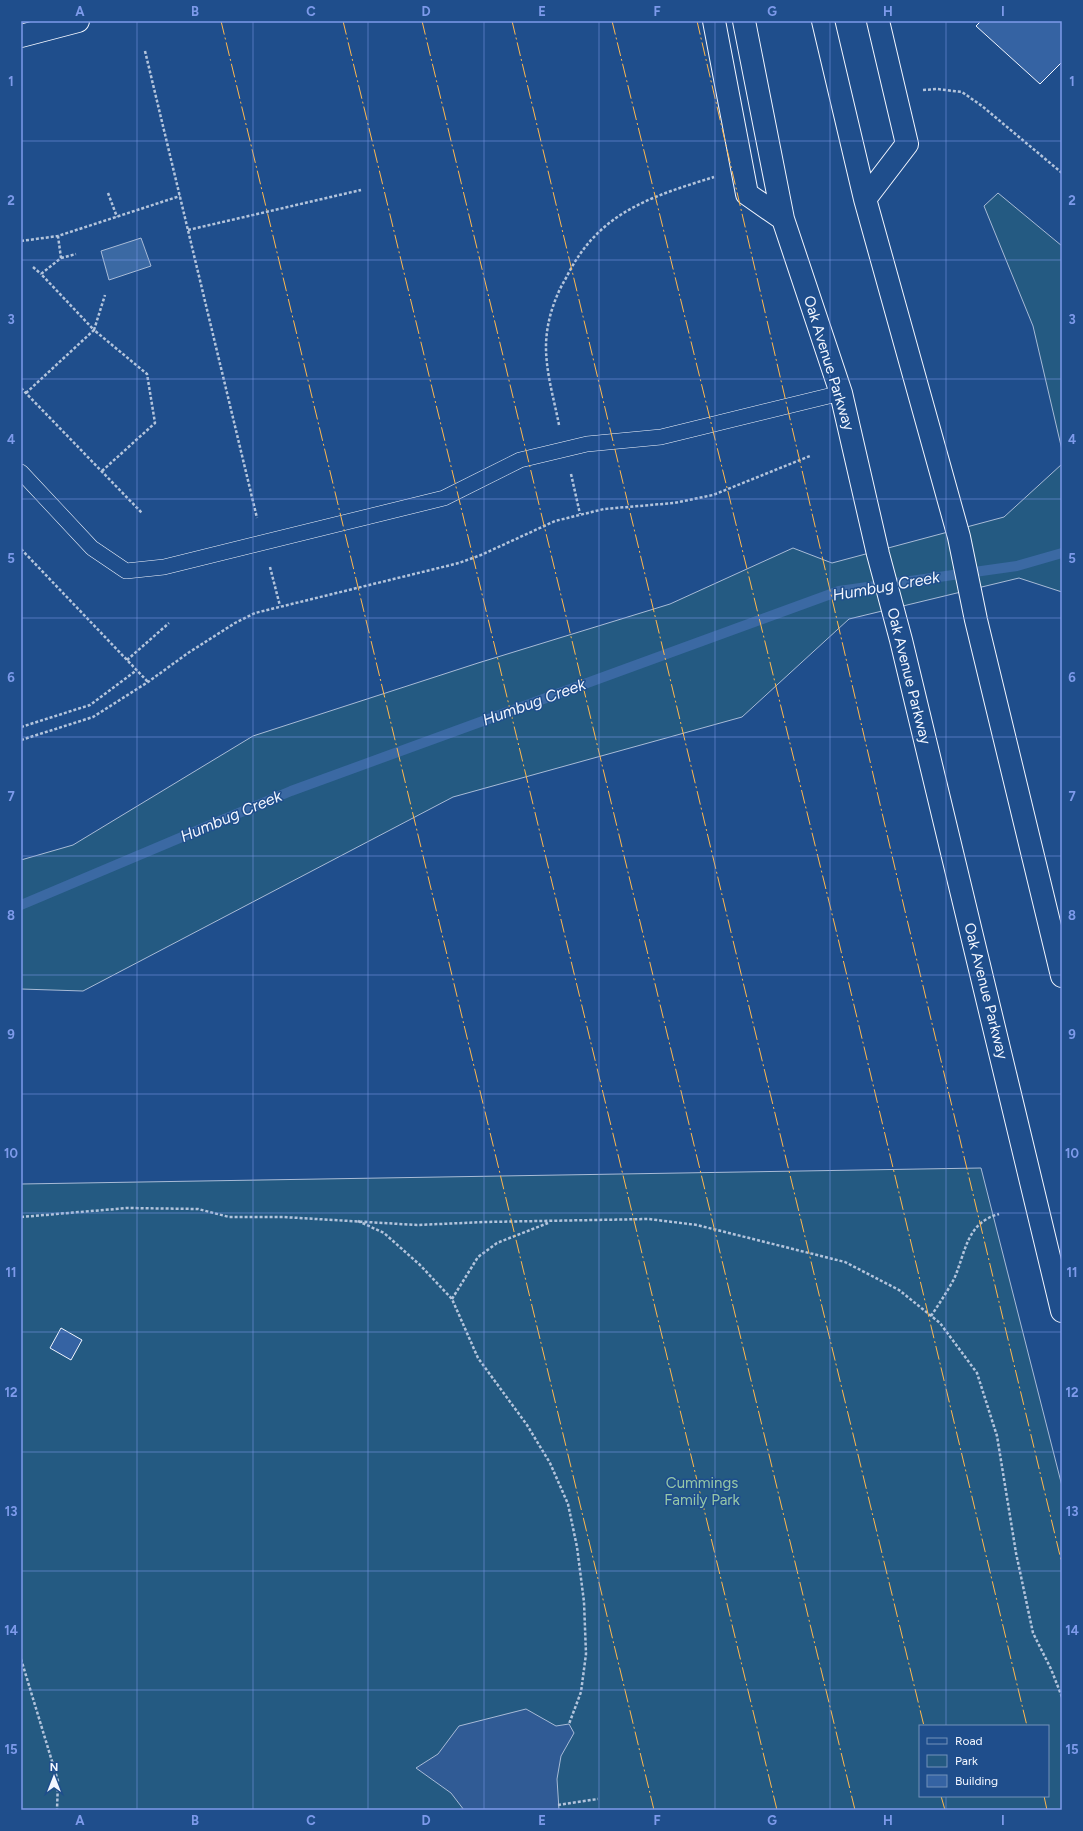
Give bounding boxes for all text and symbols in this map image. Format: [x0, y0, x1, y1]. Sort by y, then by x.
text: A [75, 4, 85, 19]
text: B [191, 4, 199, 19]
text: C [306, 4, 316, 19]
text: D [421, 4, 431, 19]
text: E [538, 4, 546, 19]
text: F [653, 4, 661, 19]
text: G [767, 4, 777, 19]
text: H [883, 4, 893, 19]
text: I [1001, 4, 1005, 19]
text: 1 [8, 74, 14, 89]
text: 1 [1069, 74, 1075, 89]
text: 2 [7, 193, 15, 208]
text: 2 [1068, 193, 1076, 208]
street label: Oak Avenue Parkway [800, 293, 858, 433]
text: 3 [7, 312, 15, 327]
text: 3 [1068, 312, 1076, 327]
text: 4 [7, 432, 15, 447]
text: 4 [1068, 432, 1076, 447]
text: 5 [7, 551, 15, 566]
text: 5 [1068, 551, 1076, 566]
water label: Humbug Creek [831, 567, 942, 605]
street label: Oak Avenue Parkway [883, 606, 935, 746]
text: 6 [7, 670, 15, 685]
text: 6 [1068, 670, 1076, 685]
water label: Humbug Creek [480, 674, 589, 729]
water label: Humbug Creek [177, 786, 286, 846]
text: 7 [7, 789, 15, 804]
text: 7 [1068, 789, 1076, 804]
text: 8 [7, 908, 15, 923]
text: 8 [1068, 908, 1076, 923]
street label: Oak Avenue Parkway [960, 921, 1012, 1061]
text: 9 [7, 1027, 15, 1042]
text: 9 [1068, 1027, 1076, 1042]
text: 10 [4, 1146, 18, 1161]
text: 10 [1065, 1146, 1079, 1161]
text: 11 [6, 1265, 16, 1280]
text: 11 [1067, 1265, 1077, 1280]
text: 12 [4, 1385, 18, 1400]
text: 12 [1065, 1385, 1079, 1400]
park label: Cummings Family Park [664, 1474, 740, 1509]
text: 13 [5, 1504, 17, 1519]
text: 13 [1066, 1504, 1078, 1519]
text: 14 [4, 1623, 18, 1638]
text: 14 [1065, 1623, 1079, 1638]
legend [919, 1725, 1049, 1797]
text: Road [955, 1734, 983, 1748]
text: 15 [4, 1742, 18, 1757]
text: 15 [1065, 1742, 1079, 1757]
text: Park [955, 1754, 978, 1768]
north arrow [34, 1757, 74, 1797]
text: N [50, 1761, 58, 1774]
text: Building [955, 1774, 998, 1788]
text: A [75, 1813, 85, 1828]
text: B [191, 1813, 199, 1828]
text: C [306, 1813, 316, 1828]
text: D [421, 1813, 431, 1828]
text: E [538, 1813, 546, 1828]
text: F [653, 1813, 661, 1828]
text: G [767, 1813, 777, 1828]
text: H [883, 1813, 893, 1828]
text: I [1001, 1813, 1005, 1828]

